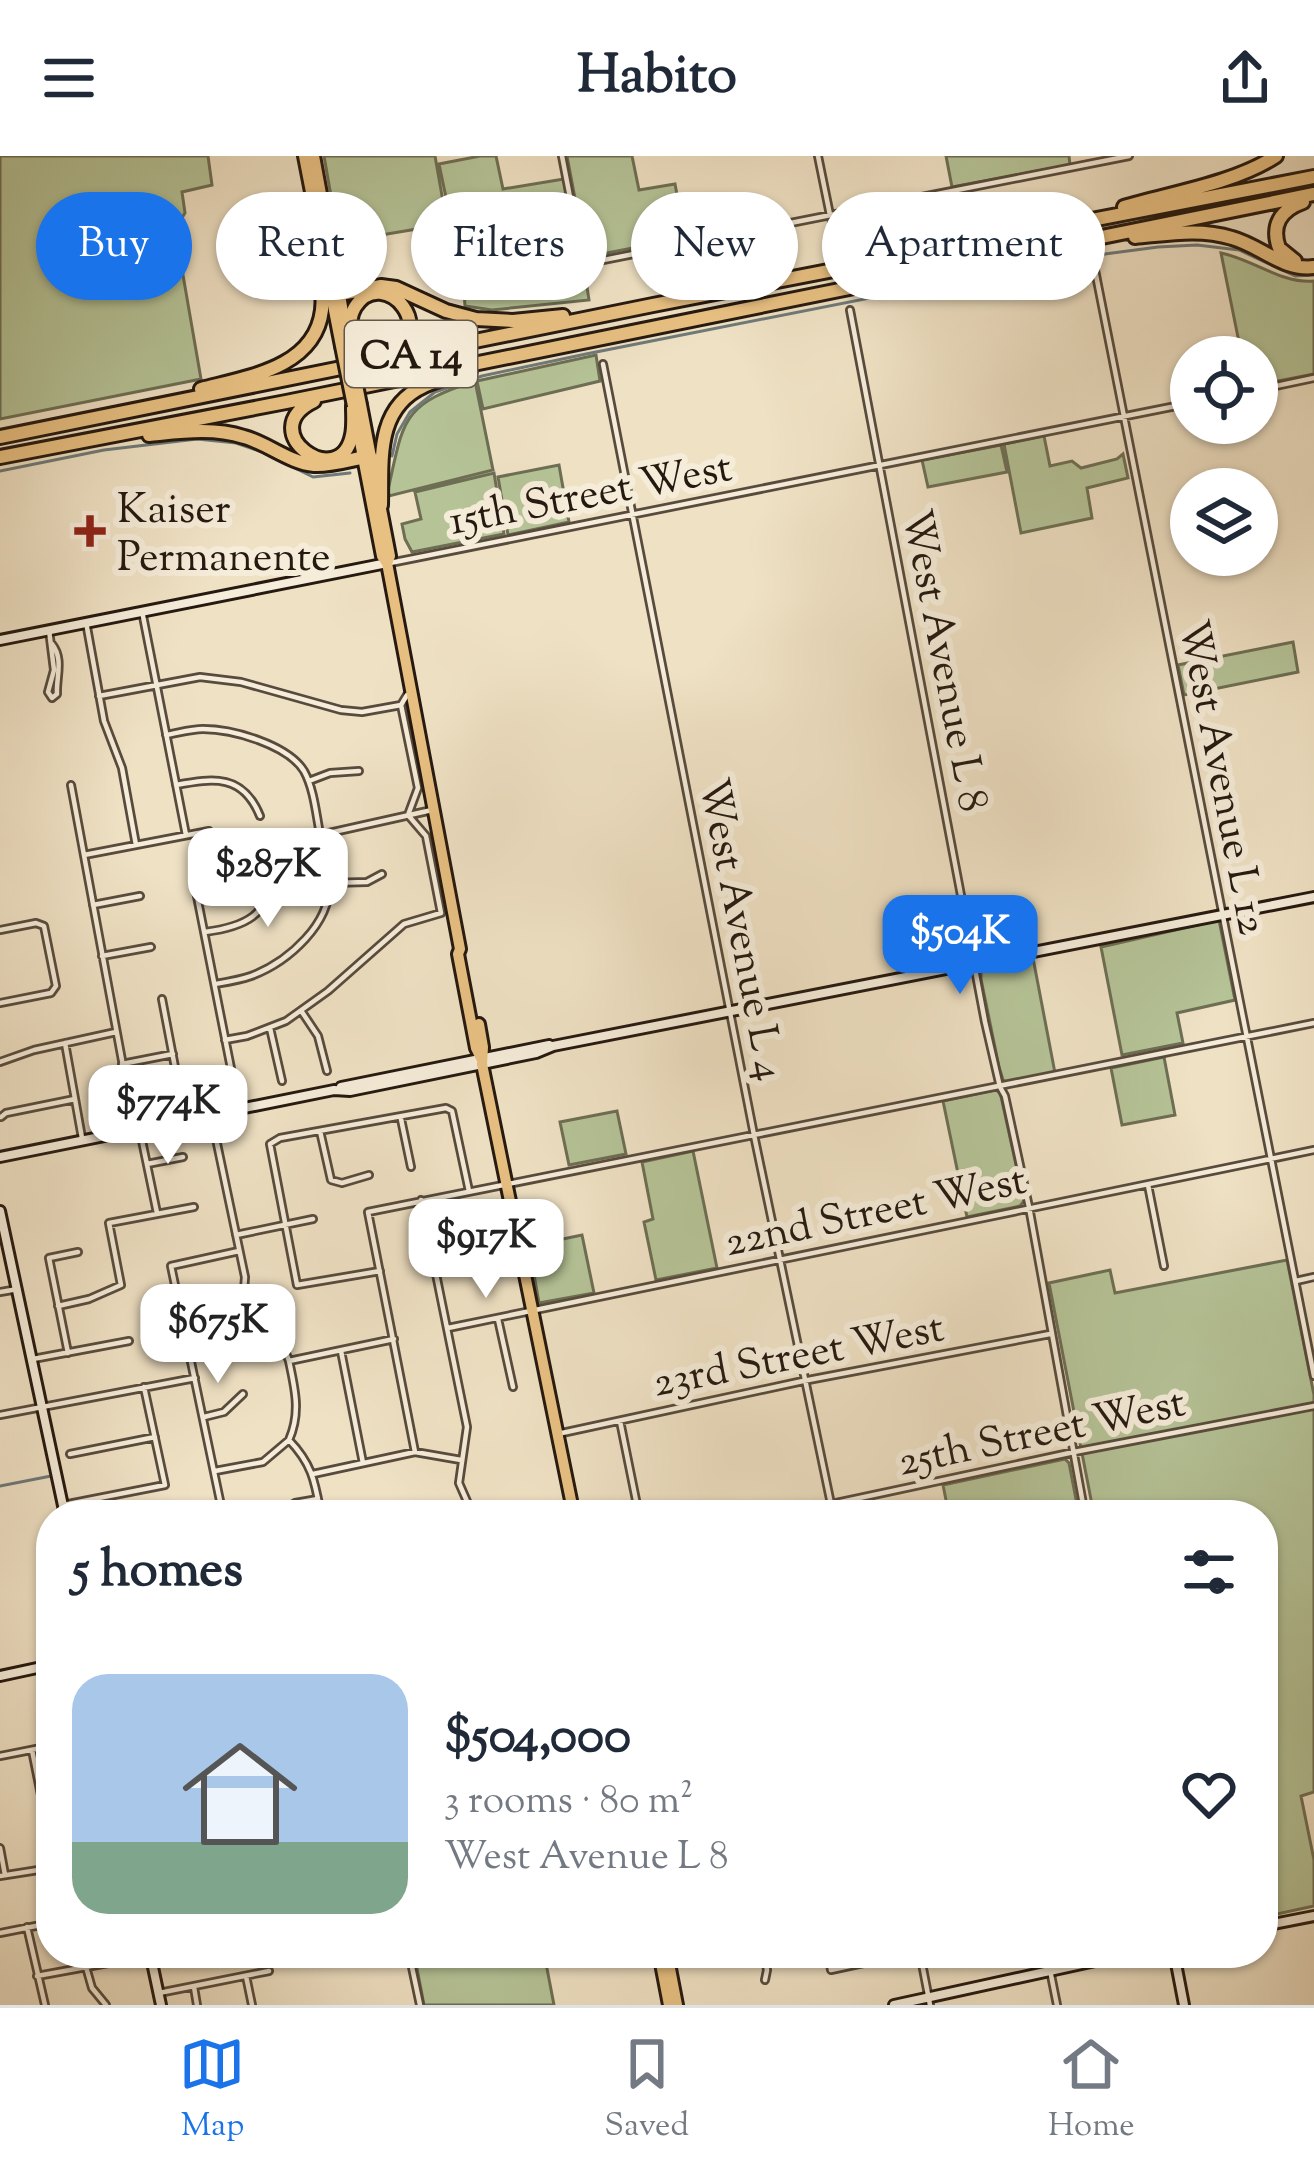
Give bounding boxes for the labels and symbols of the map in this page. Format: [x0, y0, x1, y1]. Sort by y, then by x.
road number: CA 14 [345, 321, 477, 387]
street label: 15th Street West [444, 440, 738, 554]
place label: Kaiser Permanente [117, 482, 331, 590]
street label: West Avenue L 8 [883, 505, 1001, 817]
marker: Kaiser Permanente [74, 515, 106, 547]
street label: West Avenue L 12 [1160, 615, 1280, 940]
street label: West Avenue L 4 [680, 774, 798, 1086]
pin: $287K [184, 828, 352, 930]
pin: $504K [876, 895, 1044, 997]
pin: $774K [84, 1065, 252, 1167]
street label: 22nd Street West [720, 1153, 1032, 1275]
pin: $917K [402, 1199, 570, 1301]
pin: $675K [134, 1284, 302, 1386]
street label: 23rd Street West [648, 1300, 949, 1416]
street label: 25th Street West [893, 1375, 1191, 1495]

